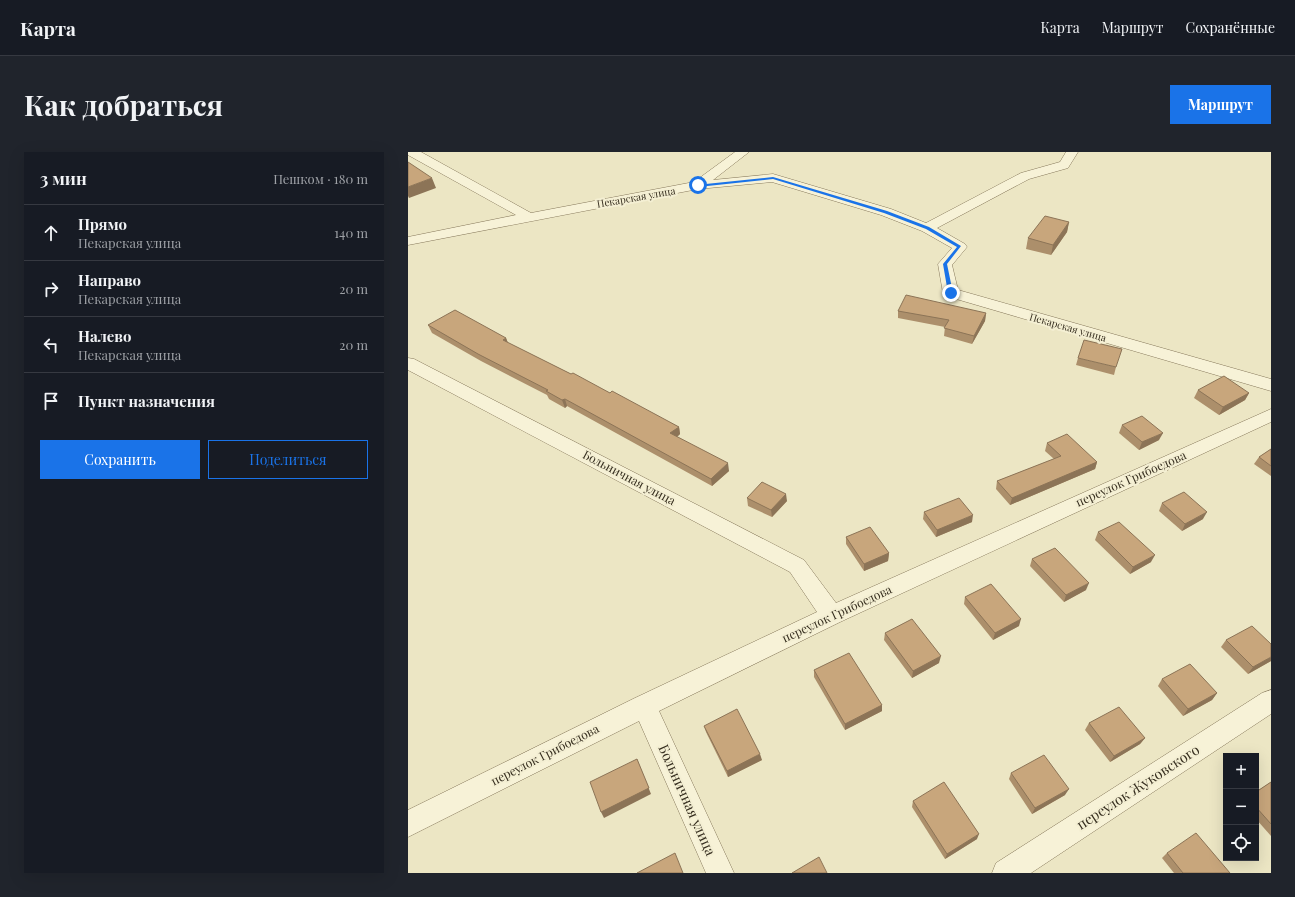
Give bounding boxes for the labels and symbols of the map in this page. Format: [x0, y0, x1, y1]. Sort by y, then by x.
route start [689, 176, 707, 194]
street label: Пекарская улица [596, 183, 676, 211]
route end [942, 284, 960, 302]
street label: Пекарская улица [1028, 309, 1108, 345]
street label: Больничная улица [580, 446, 679, 508]
street label: переулок Грибоедова [1073, 446, 1188, 510]
street label: переулок Грибоедова [779, 581, 894, 646]
street label: переулок Грибоедова [488, 720, 601, 788]
street label: переулок Жуковского [1073, 739, 1203, 834]
street label: Больничная улица [654, 741, 721, 858]

